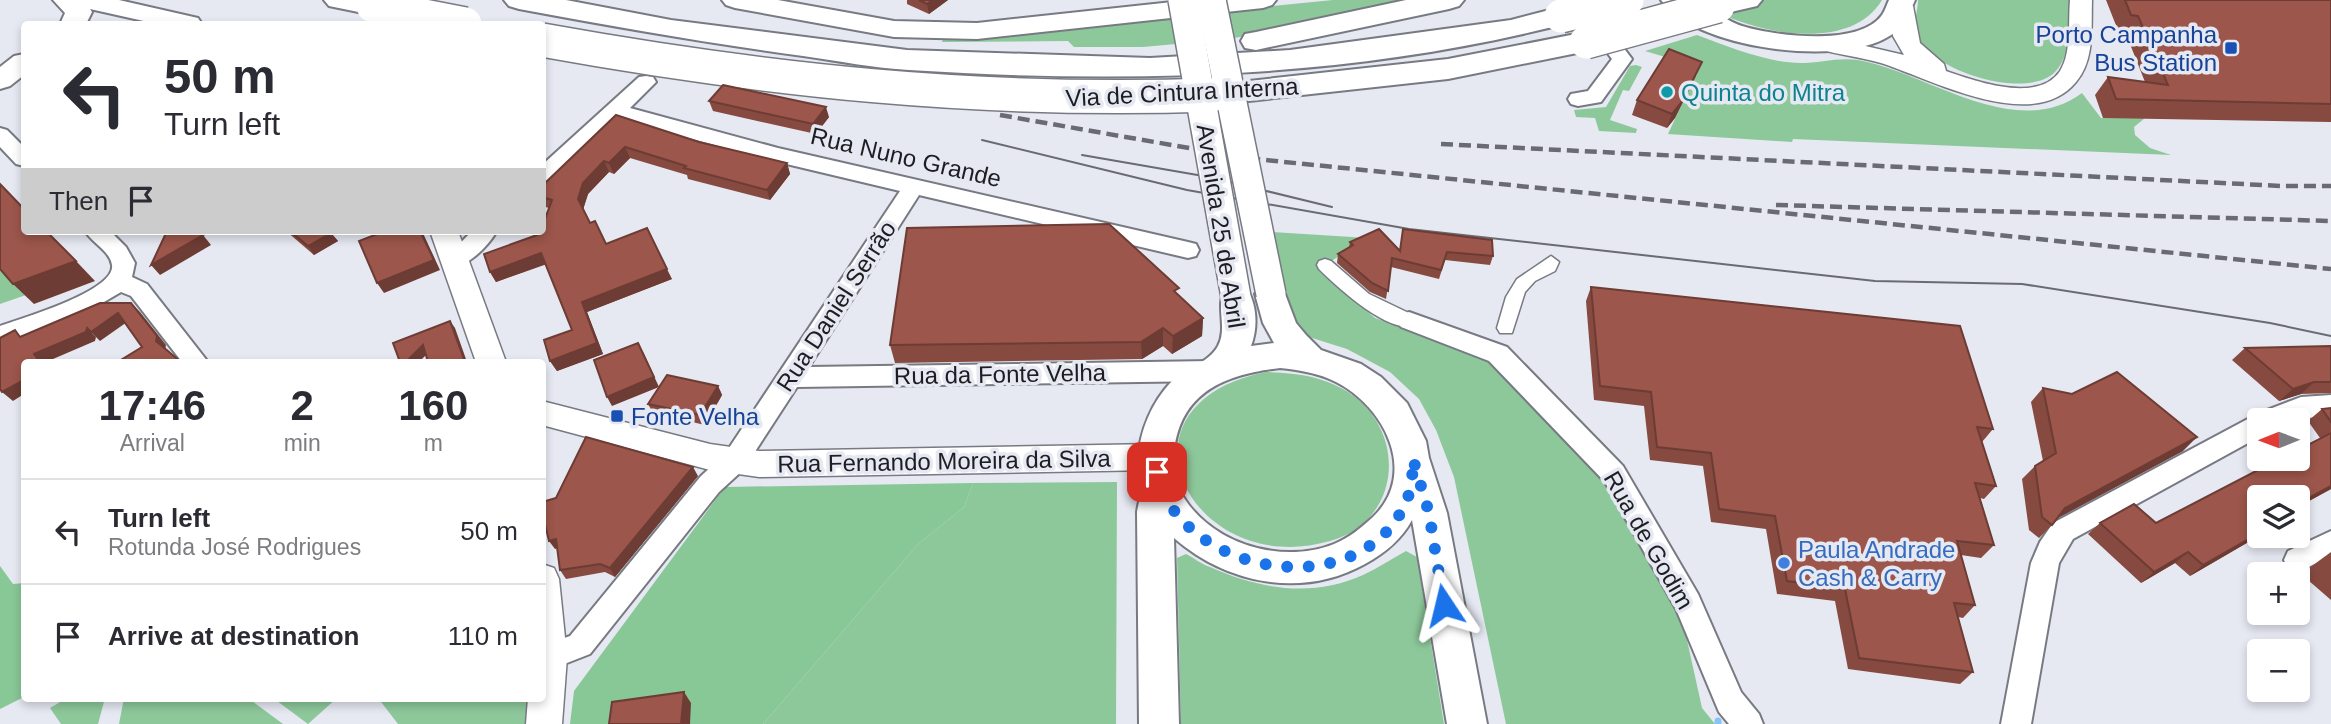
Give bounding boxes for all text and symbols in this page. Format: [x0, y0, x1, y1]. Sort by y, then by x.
place label: Porto Campanha Bus Station [2036, 21, 2218, 76]
marker: Porto Campanha Bus Station [2223, 40, 2239, 56]
icon: left [49, 49, 140, 140]
text: 50 m [164, 49, 276, 103]
street label: Via de Cintura Interna [1065, 72, 1300, 112]
place label: Quinta do Mitra [1681, 79, 1846, 106]
marker: Quinta do Mitra [1659, 84, 1675, 100]
text: Turn left [164, 106, 280, 142]
street label: Rua Nuno Grande [808, 122, 1004, 192]
street label: Avenida 25 de Abril [1192, 122, 1250, 330]
icon: arrive [122, 182, 160, 220]
text: Then [49, 186, 108, 216]
street label: Rua Daniel Serrão [771, 216, 901, 396]
street label: Rua da Fonte Velha [894, 359, 1107, 389]
text: 17:46 [99, 382, 206, 429]
text: 2 [290, 382, 314, 429]
text: 160 [398, 382, 468, 429]
place label: Fonte Velha [631, 403, 760, 430]
marker: Fonte Velha [609, 408, 625, 424]
north arrow [2247, 408, 2310, 471]
map controls [2247, 408, 2310, 702]
text: Arrival [120, 430, 185, 456]
text: min [284, 430, 321, 456]
text: m [424, 430, 443, 456]
pin [1127, 442, 1187, 502]
street label: Rua Fernando Moreira da Silva [777, 445, 1112, 477]
icon: arrive [1138, 453, 1176, 491]
street label: Rua de Godim [1599, 466, 1699, 614]
button: layers [2247, 485, 2310, 548]
text: Turn left [108, 503, 210, 533]
icon: left [49, 513, 87, 551]
text: 50 m [460, 516, 518, 546]
text: Rotunda José Rodrigues [108, 534, 361, 560]
place label: Paula Andrade Cash & Carry [1798, 536, 1955, 591]
marker: Paula Andrade Cash & Carry [1776, 555, 1792, 571]
button: + [2247, 562, 2310, 625]
position arrow [1407, 568, 1481, 642]
icon: arrive [49, 618, 87, 656]
text: Arrive at destination [108, 621, 359, 651]
text: 110 m [448, 621, 518, 651]
button: − [2247, 639, 2310, 702]

